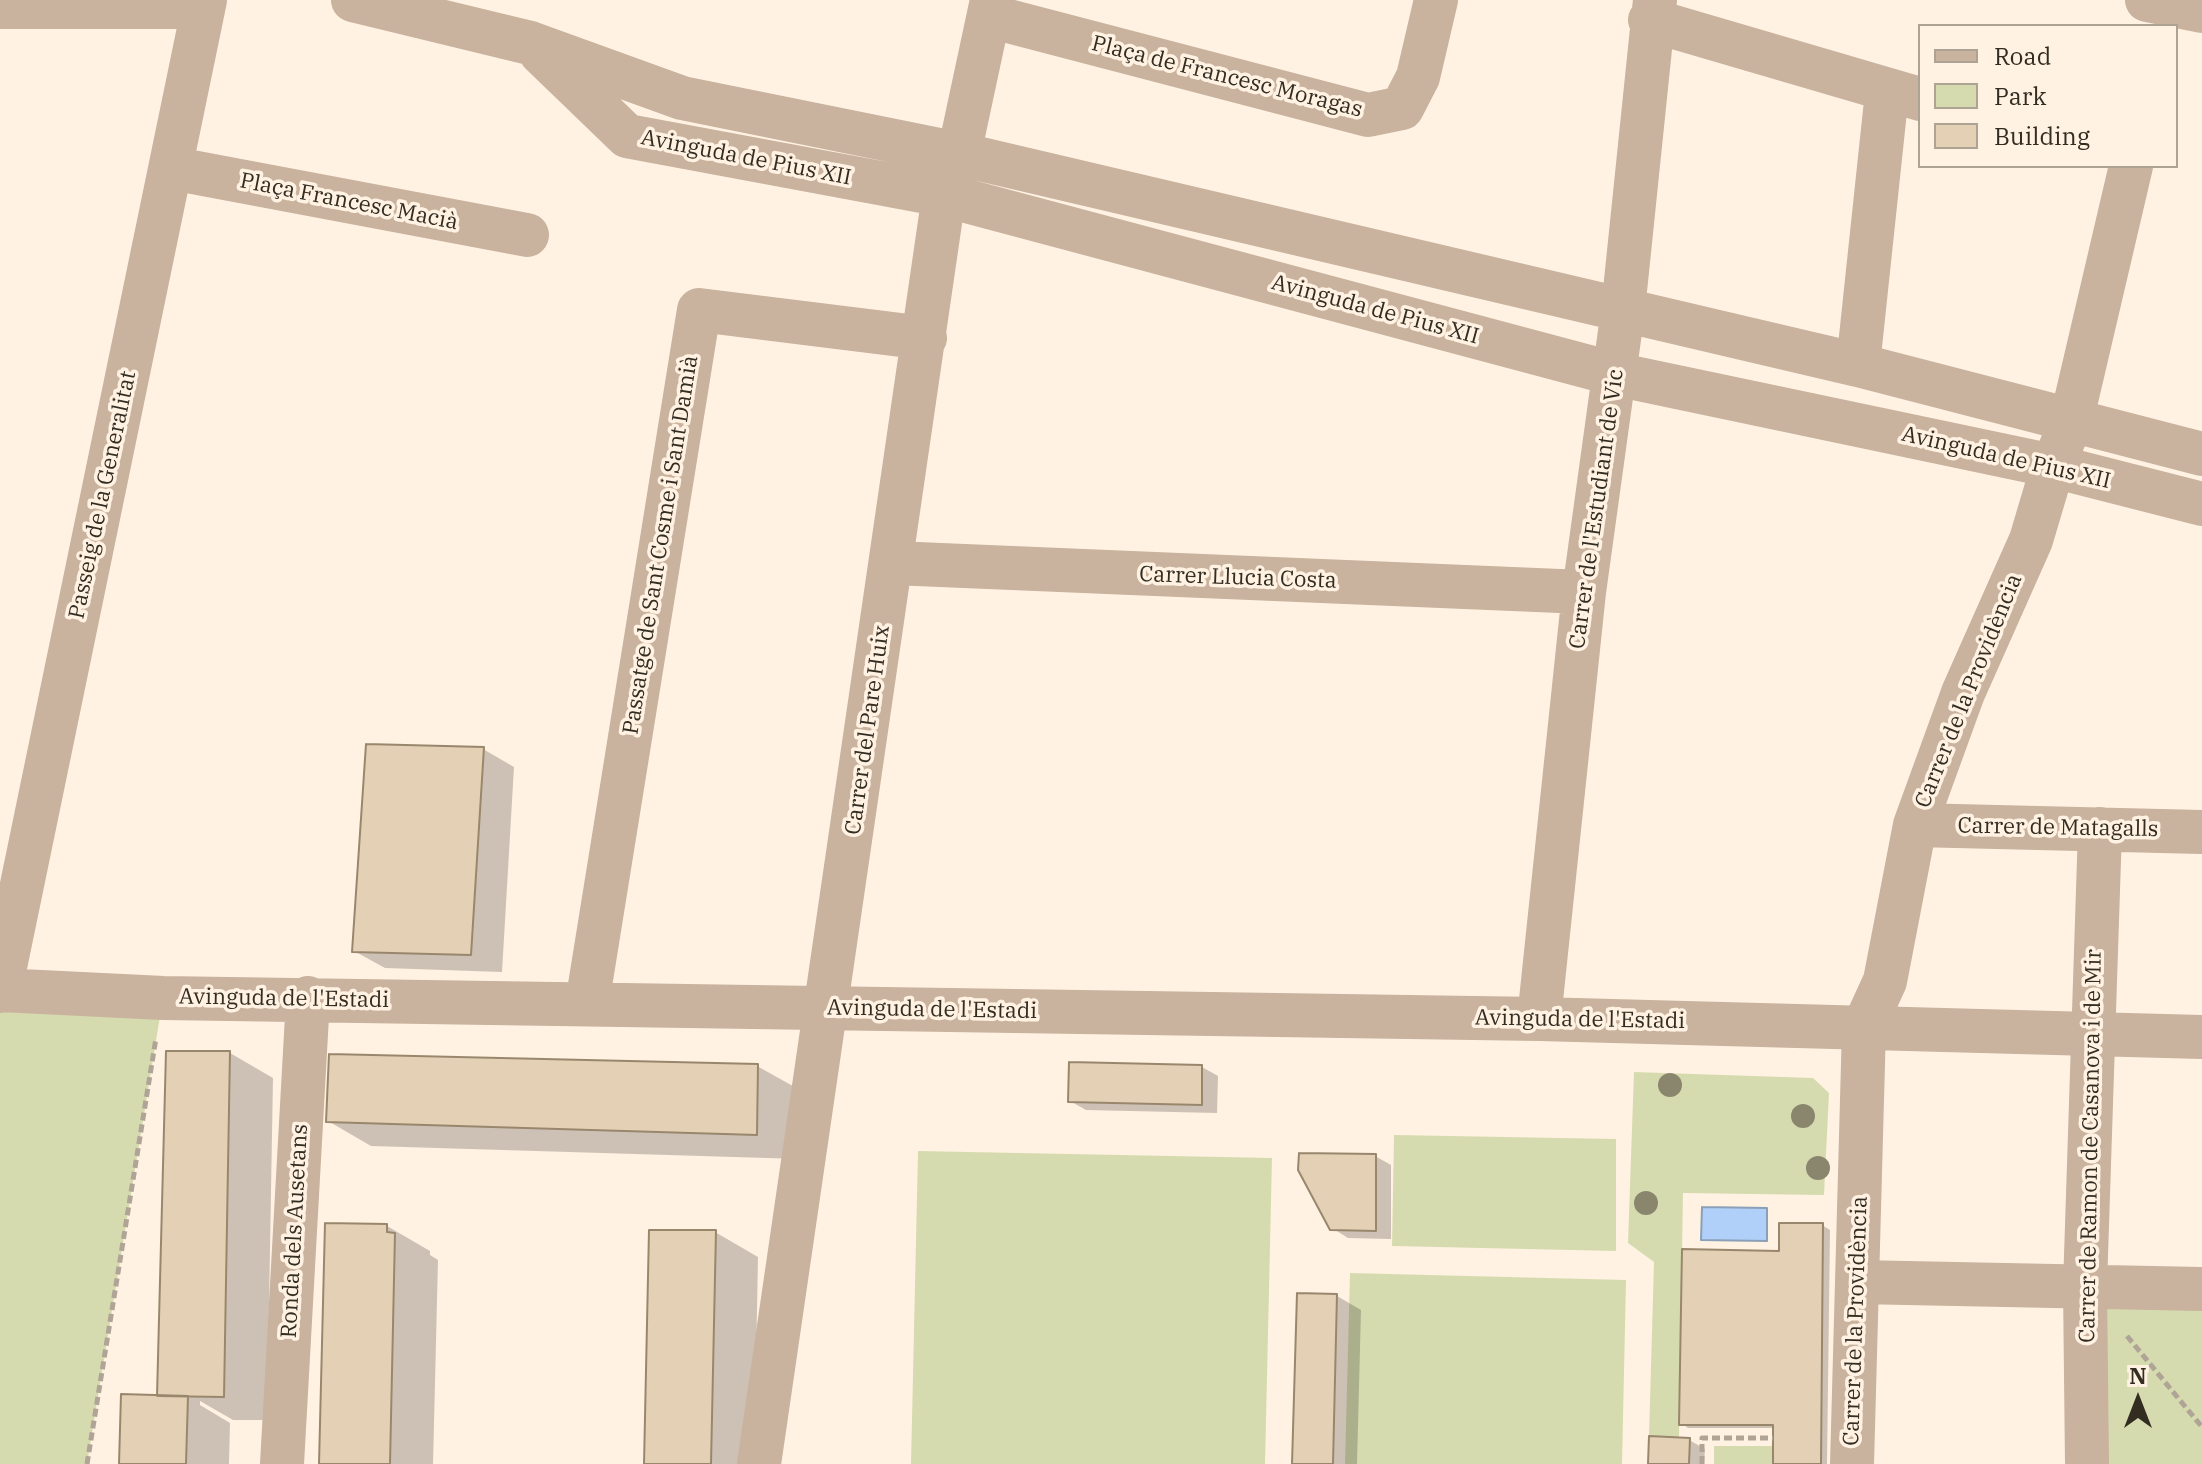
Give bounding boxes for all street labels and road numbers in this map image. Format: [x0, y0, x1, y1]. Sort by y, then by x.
street label: Plaça de Francesc Moragas [1089, 31, 1365, 123]
street label: Avinguda de Pius XII [639, 125, 853, 191]
street label: Plaça Francesc Macià [238, 168, 460, 236]
street label: Avinguda de Pius XII [1268, 270, 1482, 350]
street label: Passatge de Sant Cosme i Sant Damià [618, 354, 704, 736]
street label: Carrer de l'Estudiant de Vic [1564, 367, 1630, 651]
street label: Passeig de la Generalitat [64, 369, 142, 621]
street label: Avinguda de Pius XII [1899, 421, 2113, 495]
street label: Carrer Llucia Costa [1139, 561, 1337, 595]
street label: Carrer de la Providència [1910, 570, 2028, 812]
street label: Carrer del Pare Huix [840, 624, 896, 836]
street label: Carrer de Matagalls [1957, 813, 2159, 843]
street label: Carrer de Ramon de Casanova i de Mir [2074, 949, 2108, 1343]
street label: Avinguda de l'Estadi [179, 984, 389, 1014]
street label: Avinguda de l'Estadi [827, 995, 1037, 1025]
street label: Avinguda de l'Estadi [1475, 1005, 1685, 1035]
street label: Ronda dels Ausetans [276, 1123, 314, 1339]
street label: Carrer de la Providència [1838, 1196, 1874, 1446]

